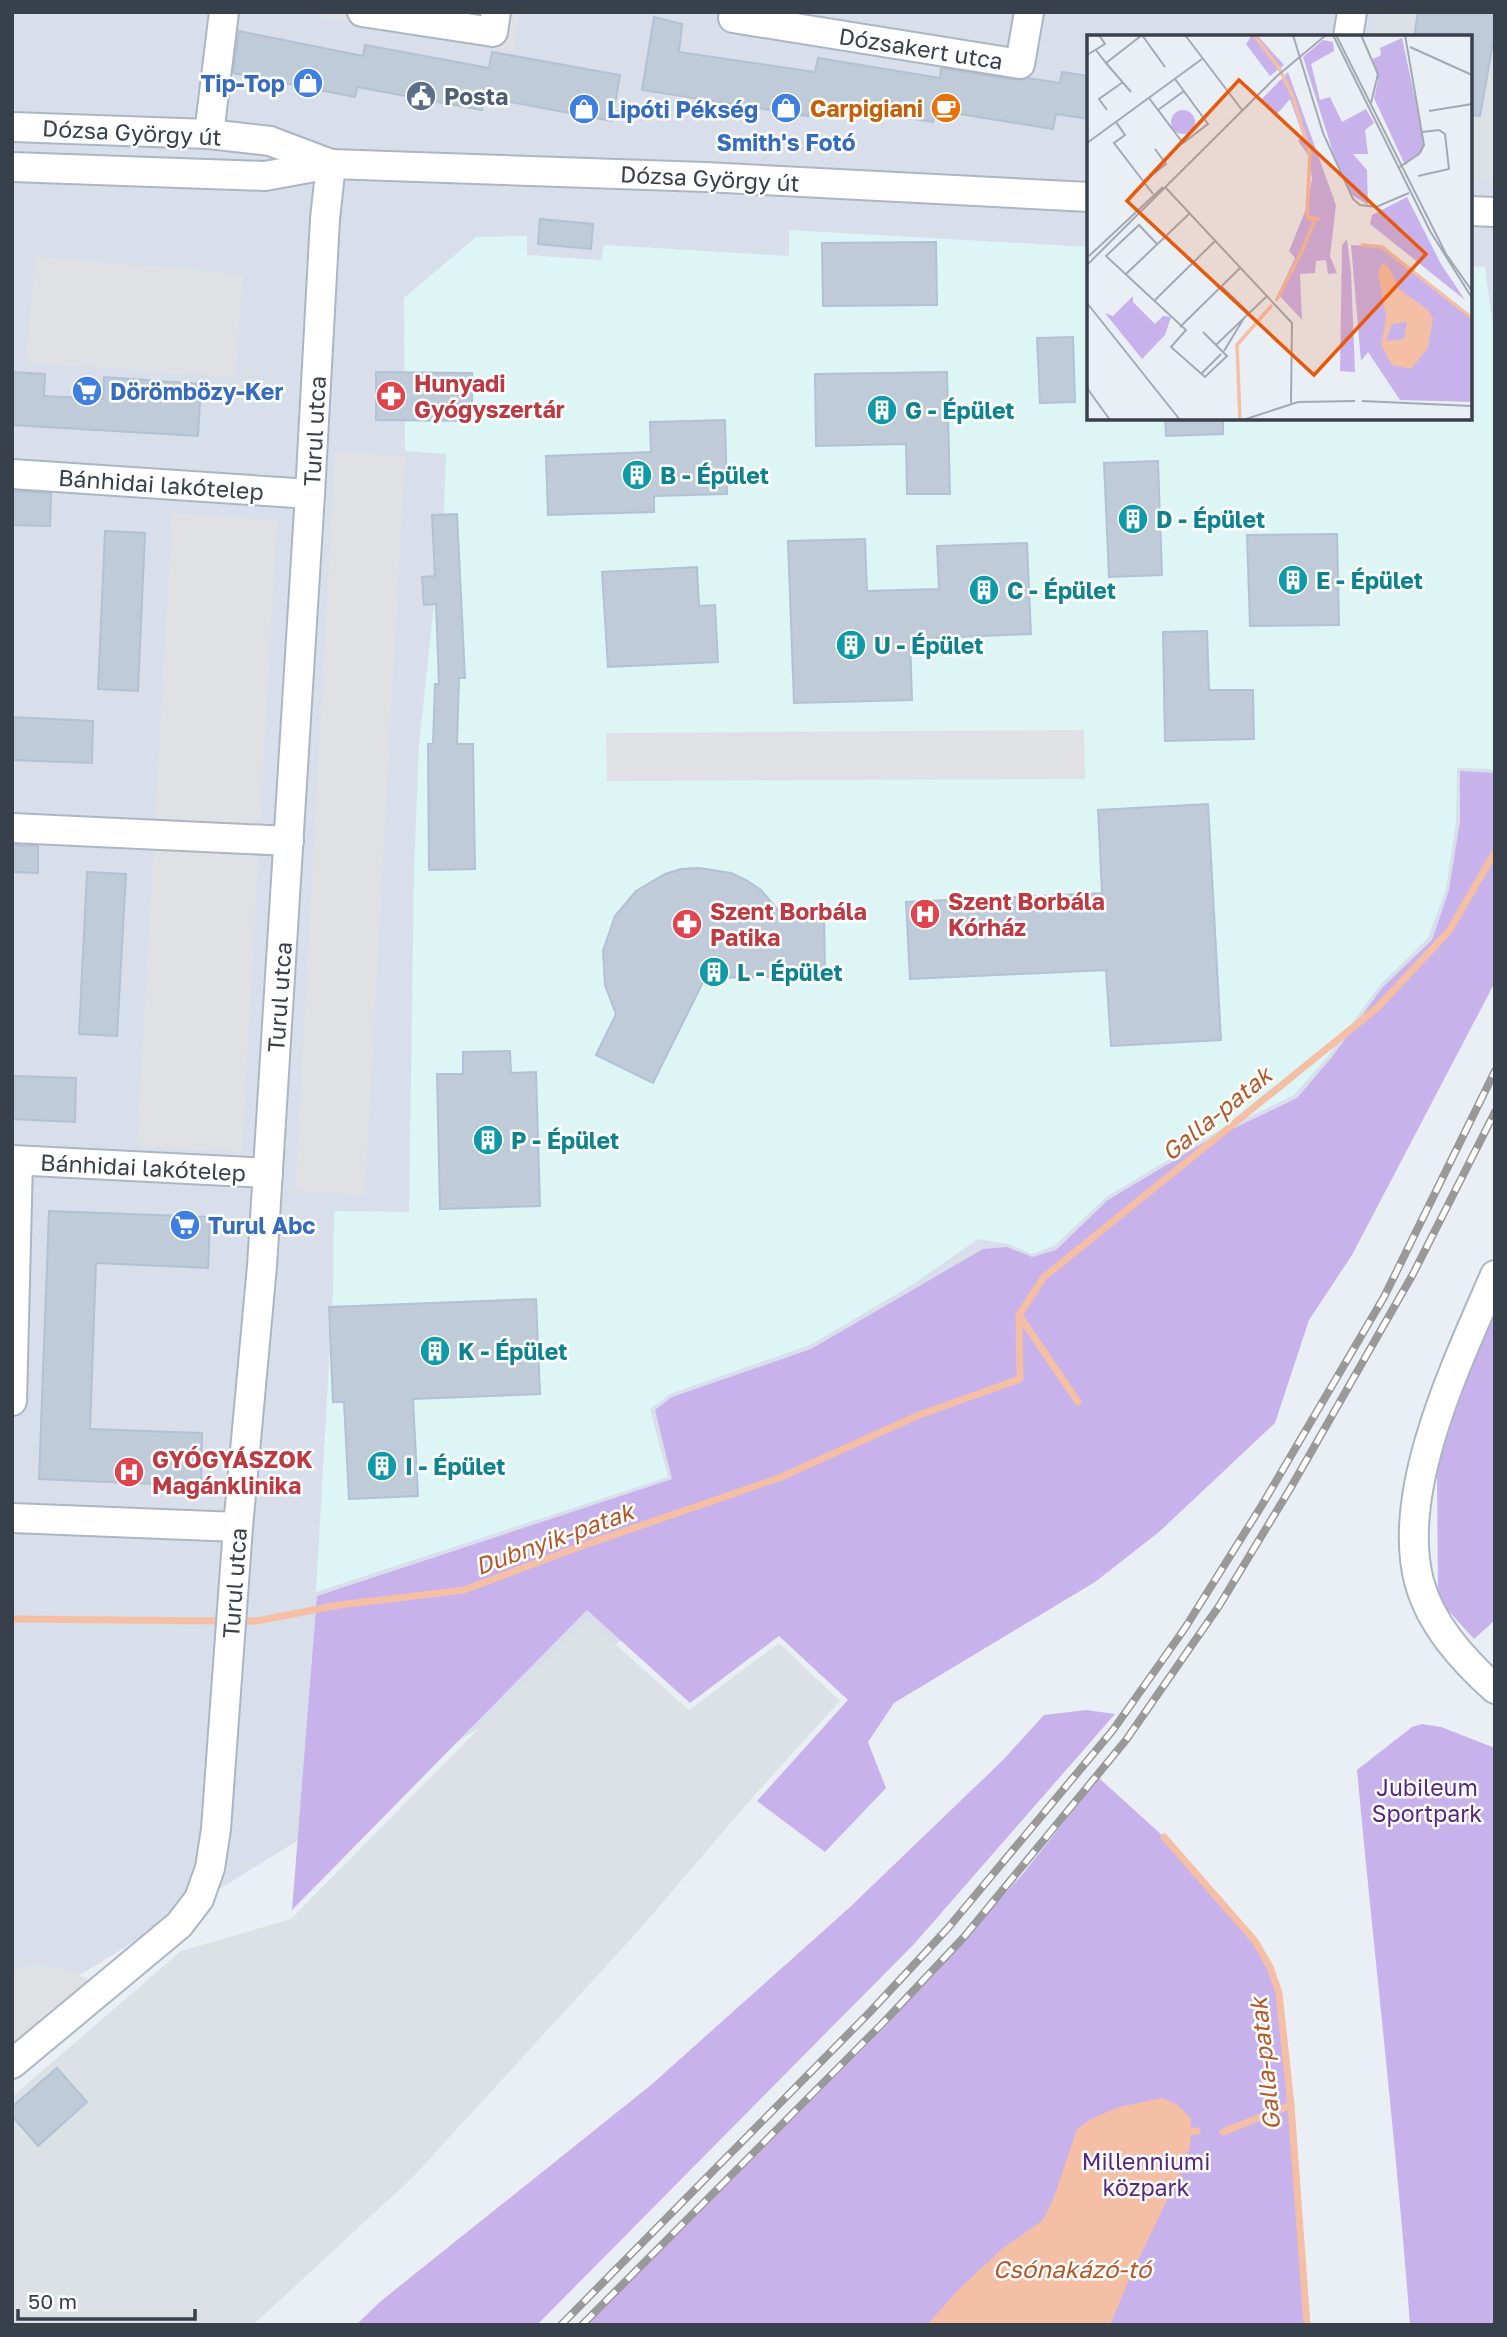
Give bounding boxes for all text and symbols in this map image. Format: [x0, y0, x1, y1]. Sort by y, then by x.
street label: Dózsakert utca [837, 21, 1005, 75]
inset map [1087, 35, 1472, 420]
shop icon: Tip-Top [291, 66, 325, 100]
place label: Tip-Top [200, 69, 285, 97]
public building icon: Posta [404, 79, 438, 113]
place label: Posta [444, 82, 508, 110]
shop icon: Smith's Fotó [769, 91, 803, 125]
cafe icon: Carpigiani [929, 91, 963, 125]
shop icon: Lipóti Pékség [567, 92, 601, 126]
place label: Carpigiani [810, 94, 923, 122]
place label: Lipóti Pékség [607, 95, 758, 123]
street label: Dózsa György út [42, 113, 222, 151]
place label: Smith's Fotó [716, 128, 856, 156]
street label: Dózsa György út [620, 159, 800, 197]
place label: Hunyadi Gyógyszertár [414, 369, 565, 423]
supermarket icon: Dörömbözy-Ker [70, 374, 104, 408]
street label: Turul utca [297, 375, 331, 487]
place label: Dörömbözy-Ker [110, 377, 283, 405]
pharmacy icon: Hunyadi Gyógyszertár [374, 379, 408, 413]
building icon: G - Épület [865, 393, 899, 427]
place label: G - Épület [905, 396, 1015, 424]
building icon: B - Épület [620, 458, 654, 492]
place label: B - Épület [660, 461, 769, 489]
street label: Bánhidai lakótelep [57, 463, 265, 505]
building icon: D - Épület [1116, 502, 1150, 536]
place label: D - Épület [1156, 505, 1265, 533]
building icon: E - Épület [1276, 563, 1310, 597]
place label: E - Épület [1316, 566, 1423, 594]
building icon: C - Épület [967, 573, 1001, 607]
place label: C - Épület [1007, 576, 1116, 604]
building icon: U - Épület [834, 628, 868, 662]
place label: U - Épület [874, 631, 983, 659]
place label: Szent Borbála Kórház [948, 887, 1105, 941]
place label: Szent Borbála Patika [710, 897, 867, 951]
hospital icon: Szent Borbála Kórház [908, 897, 942, 931]
pharmacy icon: Szent Borbála Patika [670, 907, 704, 941]
street label: Turul utca [261, 941, 297, 1053]
building icon: L - Épület [697, 955, 731, 989]
place label: L - Épület [737, 958, 843, 986]
water label: Galla-patak [1155, 1058, 1279, 1166]
building icon: P - Épület [471, 1123, 505, 1157]
place label: P - Épület [511, 1126, 619, 1154]
street label: Bánhidai lakótelep [40, 1148, 246, 1186]
supermarket icon: Turul Abc [168, 1208, 202, 1242]
place label: Turul Abc [208, 1211, 316, 1239]
building icon: K - Épület [418, 1334, 452, 1368]
place label: K - Épület [458, 1337, 567, 1365]
place label: GYÓGYÁSZOK Magánklinika [152, 1445, 313, 1499]
building icon: I - Épület [365, 1449, 399, 1483]
place label: I - Épület [405, 1452, 506, 1480]
hospital icon: GYÓGYÁSZOK Magánklinika [112, 1455, 146, 1489]
water label: Dubnyik-patak [471, 1495, 640, 1581]
street label: Turul utca [216, 1527, 252, 1639]
park label: Jubileum Sportpark [1372, 1773, 1482, 1827]
water label: Galla-patak [1242, 1994, 1285, 2132]
park label: Millenniumi közpark [1082, 2147, 1210, 2201]
water label: Csónakázó-tó [993, 2254, 1154, 2283]
scale bar [18, 2278, 194, 2322]
text: 50 m [28, 2288, 77, 2314]

